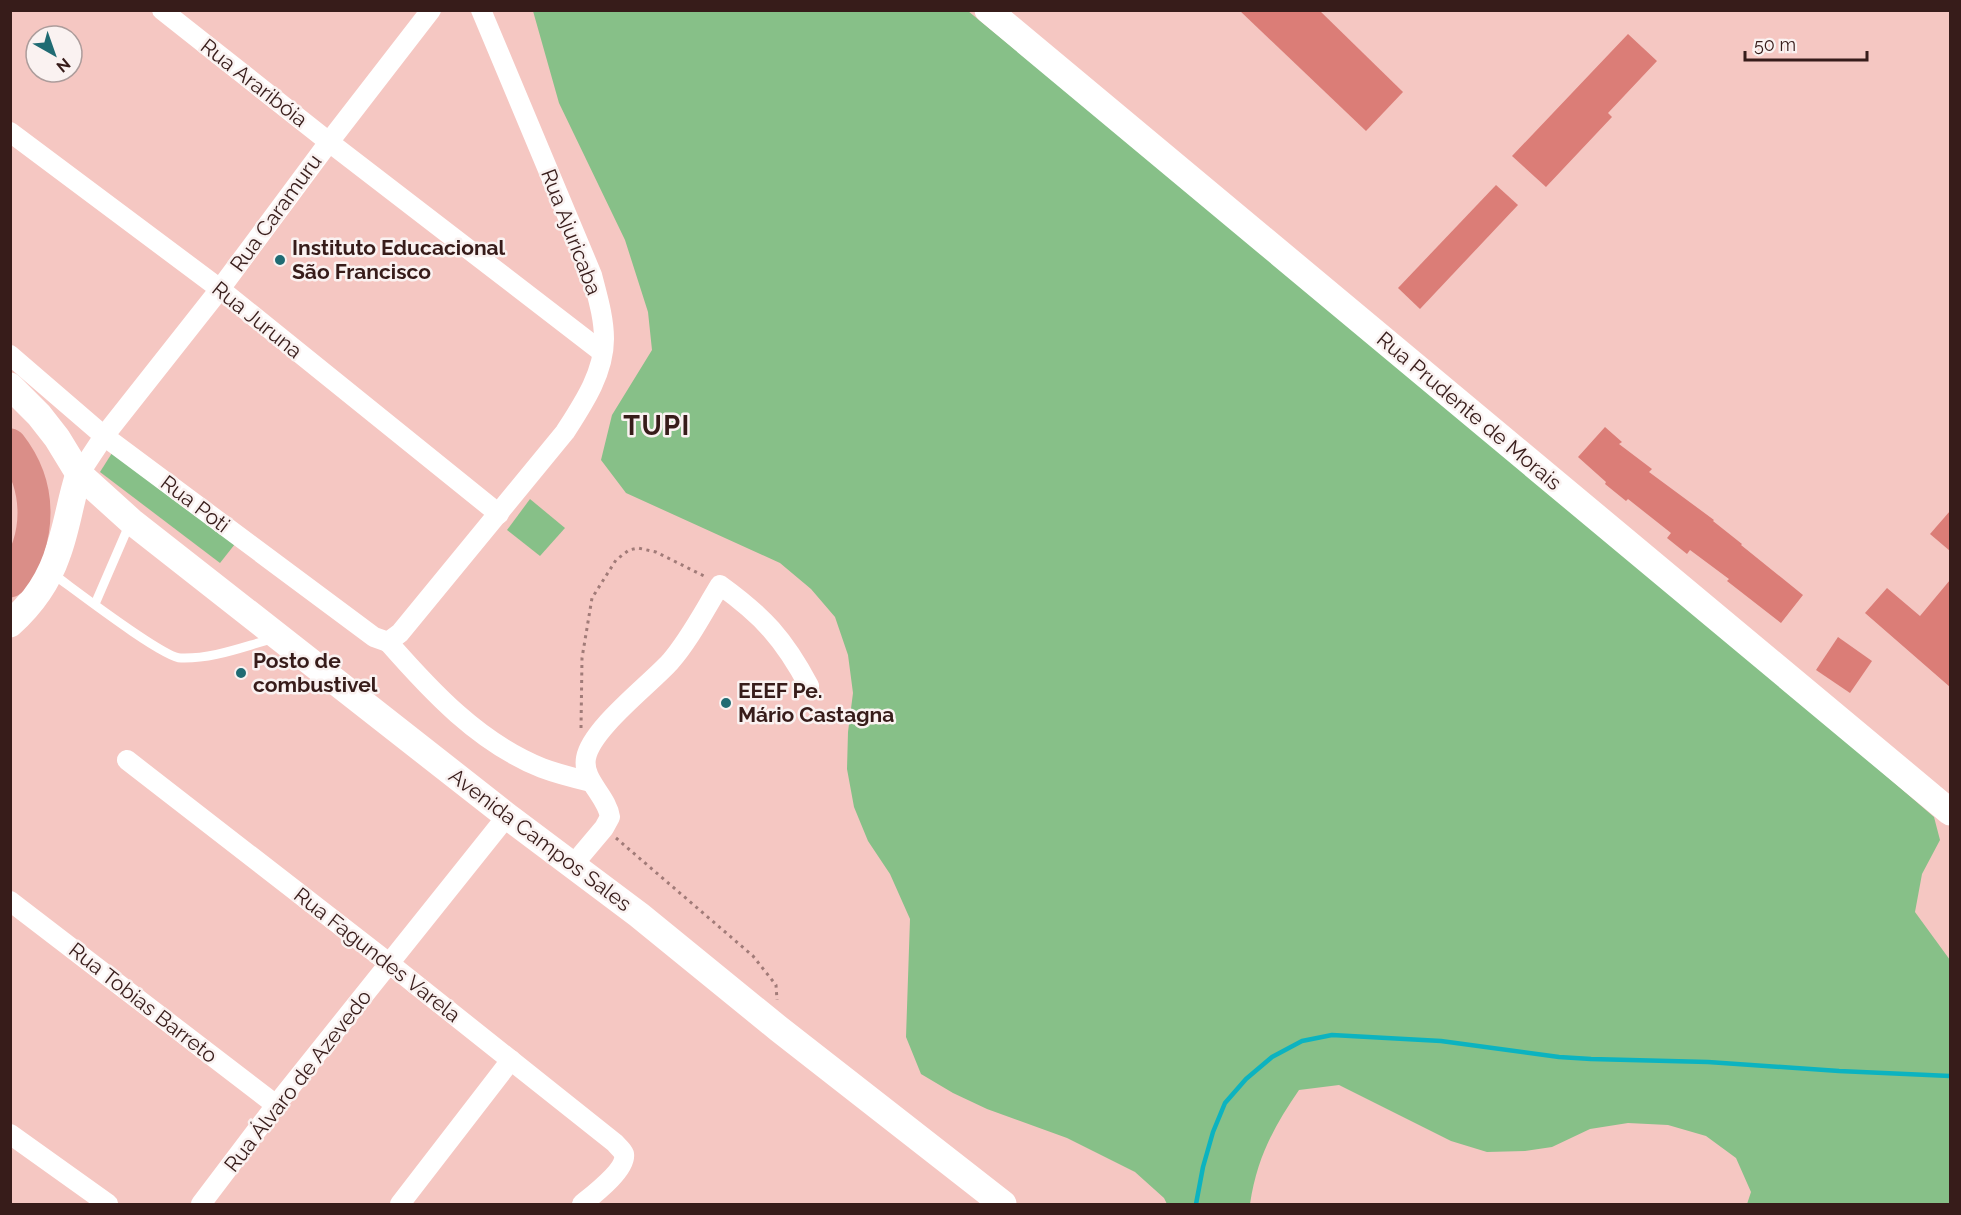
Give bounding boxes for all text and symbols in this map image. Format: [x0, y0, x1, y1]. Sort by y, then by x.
north arrow [24, 24, 84, 84]
scale bar [1745, 24, 1866, 62]
street label: Rua Araribóia [196, 33, 313, 132]
text: 50 m [1754, 34, 1796, 55]
text: N [53, 54, 74, 76]
street label: Rua Caramuru [225, 149, 327, 276]
street label: Rua Ajuricaba [536, 165, 607, 298]
place label: Instituto Educacional São Francisco [292, 235, 506, 284]
marker: Instituto Educacional São Francisco [273, 253, 287, 267]
street label: Rua Juruna [207, 276, 307, 363]
street label: Rua Prudente de Morais [1372, 326, 1567, 495]
district label: TUPI [623, 410, 691, 441]
street label: Rua Poti [156, 470, 235, 538]
place label: Posto de combustivel [253, 648, 378, 697]
marker: Posto de combustivel [234, 666, 248, 680]
place label: EEEF Pe. Mário Castagna [738, 678, 894, 727]
marker: EEEF Pe. Mário Castagna [719, 696, 733, 710]
street label: Avenida Campos Sales [444, 763, 636, 916]
street label: Rua Fagundes Varela [289, 882, 465, 1027]
street label: Rua Tobias Barreto [64, 937, 222, 1068]
street label: Rua Álvaro de Azevedo [219, 985, 376, 1177]

